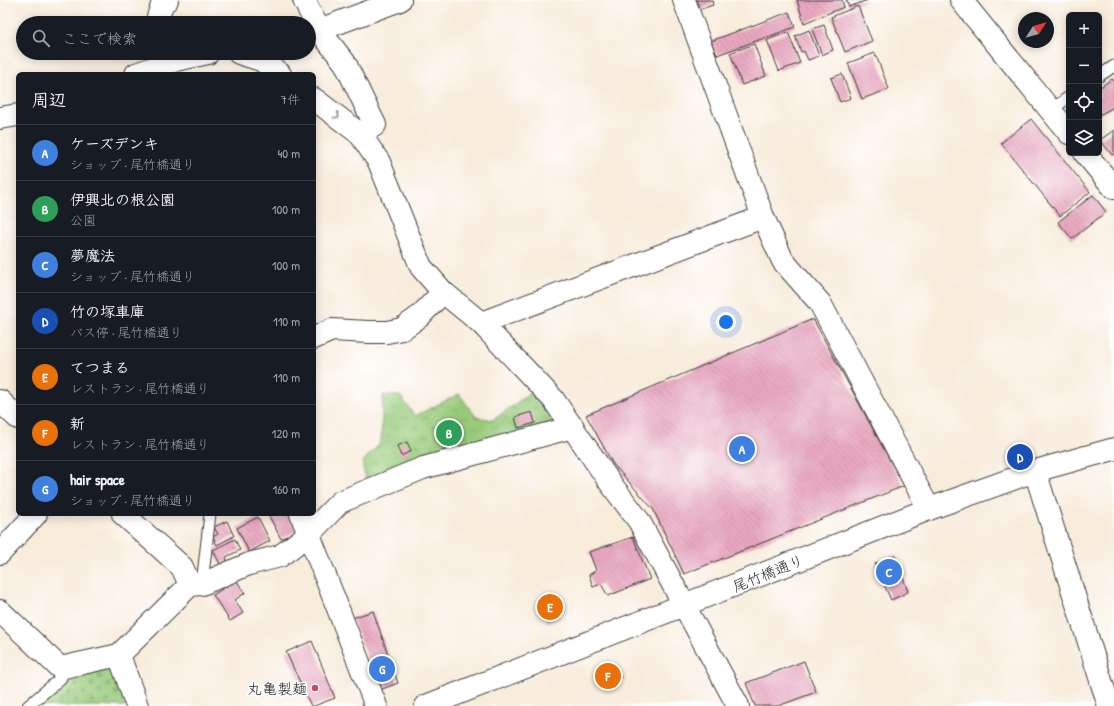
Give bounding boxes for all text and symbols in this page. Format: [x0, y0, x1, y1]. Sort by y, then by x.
north arrow [1018, 12, 1054, 48]
map controls [1066, 12, 1102, 156]
button: + [1066, 12, 1102, 48]
search box [16, 16, 316, 60]
icon: search [30, 27, 52, 49]
text: ここで検索 [62, 28, 137, 49]
button: − [1066, 48, 1102, 84]
button: locate [1066, 84, 1102, 120]
text: 周辺 [32, 88, 66, 111]
text: 7件 [281, 90, 300, 108]
one-way arrow [332, 112, 339, 119]
button: layers [1066, 120, 1102, 156]
text: ケーズデンキ [70, 133, 159, 154]
text: A [42, 144, 48, 162]
text: 40 m [277, 144, 300, 162]
text: ショップ · 尾竹橋通り [70, 155, 195, 173]
text: 伊興北の根公園 [70, 189, 175, 210]
text: B [42, 200, 48, 218]
text: 100 m [272, 200, 300, 218]
text: 公園 [70, 211, 96, 229]
text: 夢魔法 [70, 245, 115, 266]
text: C [41, 256, 49, 274]
text: 100 m [272, 256, 300, 274]
text: ショップ · 尾竹橋通り [70, 267, 195, 285]
text: 竹の塚車庫 [70, 301, 145, 322]
text: D [42, 312, 48, 330]
text: 110 m [273, 312, 300, 330]
your location [716, 312, 736, 332]
text: バス停 · 尾竹橋通り [70, 323, 183, 341]
text: てつまる [70, 357, 130, 378]
text: E [42, 368, 48, 386]
text: 110 m [273, 368, 300, 386]
text: レストラン · 尾竹橋通り [70, 379, 210, 397]
text: 新 [70, 413, 85, 434]
pin: B [436, 418, 462, 448]
text: F [43, 424, 47, 442]
text: 120 m [272, 424, 300, 442]
pin: A [729, 434, 755, 464]
text: レストラン · 尾竹橋通り [70, 435, 210, 453]
pin: D [1007, 442, 1033, 472]
text: hair space [70, 469, 125, 490]
text: G [42, 480, 48, 498]
text: 160 m [272, 480, 300, 498]
text: ショップ · 尾竹橋通り [70, 491, 195, 509]
street label: 尾竹橋通り [729, 549, 807, 597]
pin: C [876, 557, 902, 587]
pin: E [537, 592, 563, 622]
pin: G [369, 654, 395, 684]
pin: F [595, 661, 621, 691]
place label: 丸亀製麺 [247, 678, 307, 699]
marker: 丸亀製麺 [310, 683, 320, 693]

